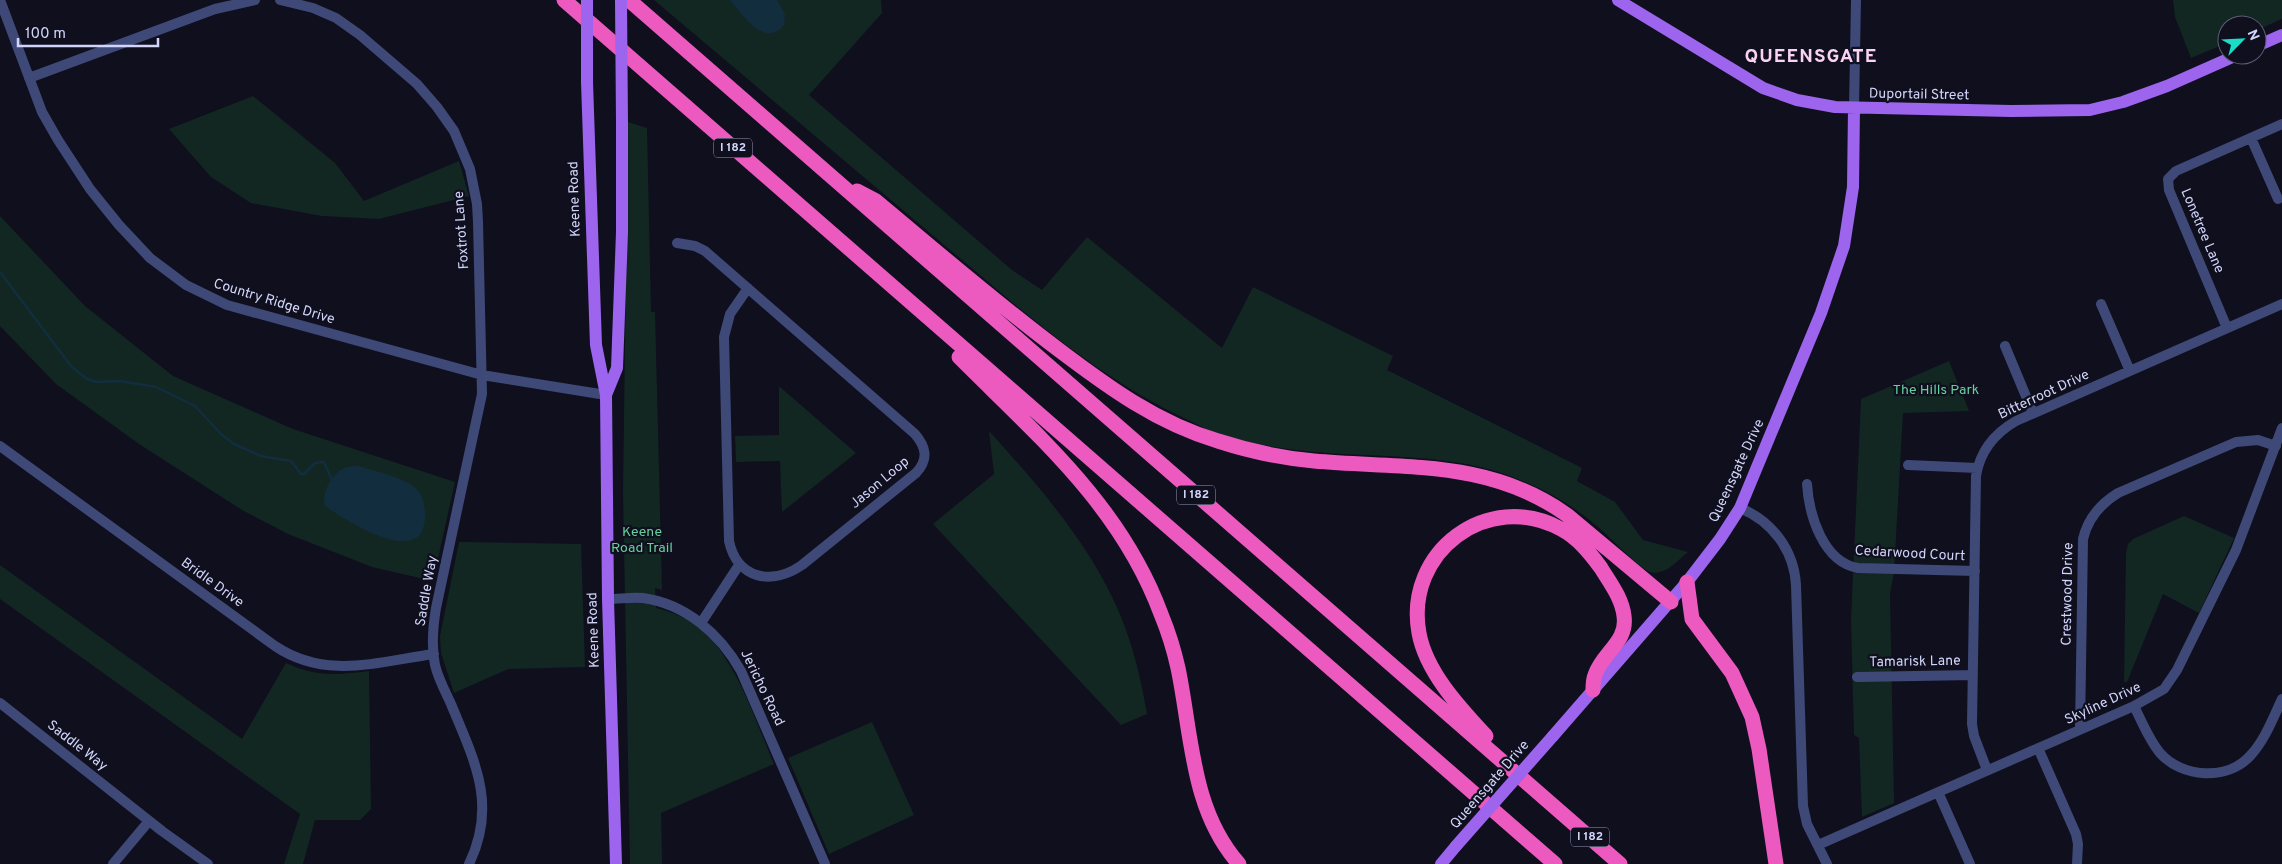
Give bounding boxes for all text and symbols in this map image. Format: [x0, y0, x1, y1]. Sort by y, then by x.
scale bar [18, 15, 158, 47]
north arrow [2217, 15, 2267, 65]
text: 100 m [25, 25, 66, 44]
text: N [2243, 27, 2262, 43]
district label: QUEENSGATE [1744, 45, 1878, 69]
street label: Duportail Street [1869, 86, 1969, 104]
road number: I 182 [714, 138, 752, 158]
street label: Keene Road [565, 161, 585, 237]
street label: Lonetree Lane [2176, 186, 2228, 276]
street label: Foxtrot Lane [451, 190, 473, 270]
street label: Country Ridge Drive [211, 275, 337, 329]
street label: Bitterroot Drive [1996, 366, 2092, 424]
park label: The Hills Park [1893, 382, 1979, 399]
street label: Queensgate Drive [1706, 417, 1768, 525]
street label: Jason Loop [847, 453, 913, 513]
road number: I 182 [1177, 486, 1215, 504]
park label: Keene Road Trail [611, 524, 673, 557]
street label: Crestwood Drive [2059, 542, 2077, 646]
street label: Cedarwood Court [1854, 543, 1966, 565]
street label: Bridle Drive [177, 554, 247, 612]
street label: Saddle Way [412, 554, 442, 628]
street label: Keene Road [584, 592, 604, 668]
street label: Jericho Road [736, 647, 788, 729]
street label: Tamarisk Lane [1869, 653, 1961, 671]
street label: Skyline Drive [2062, 679, 2144, 729]
street label: Saddle Way [43, 717, 111, 775]
street label: Queensgate Drive [1447, 737, 1533, 833]
road number: I 182 [1571, 828, 1609, 846]

